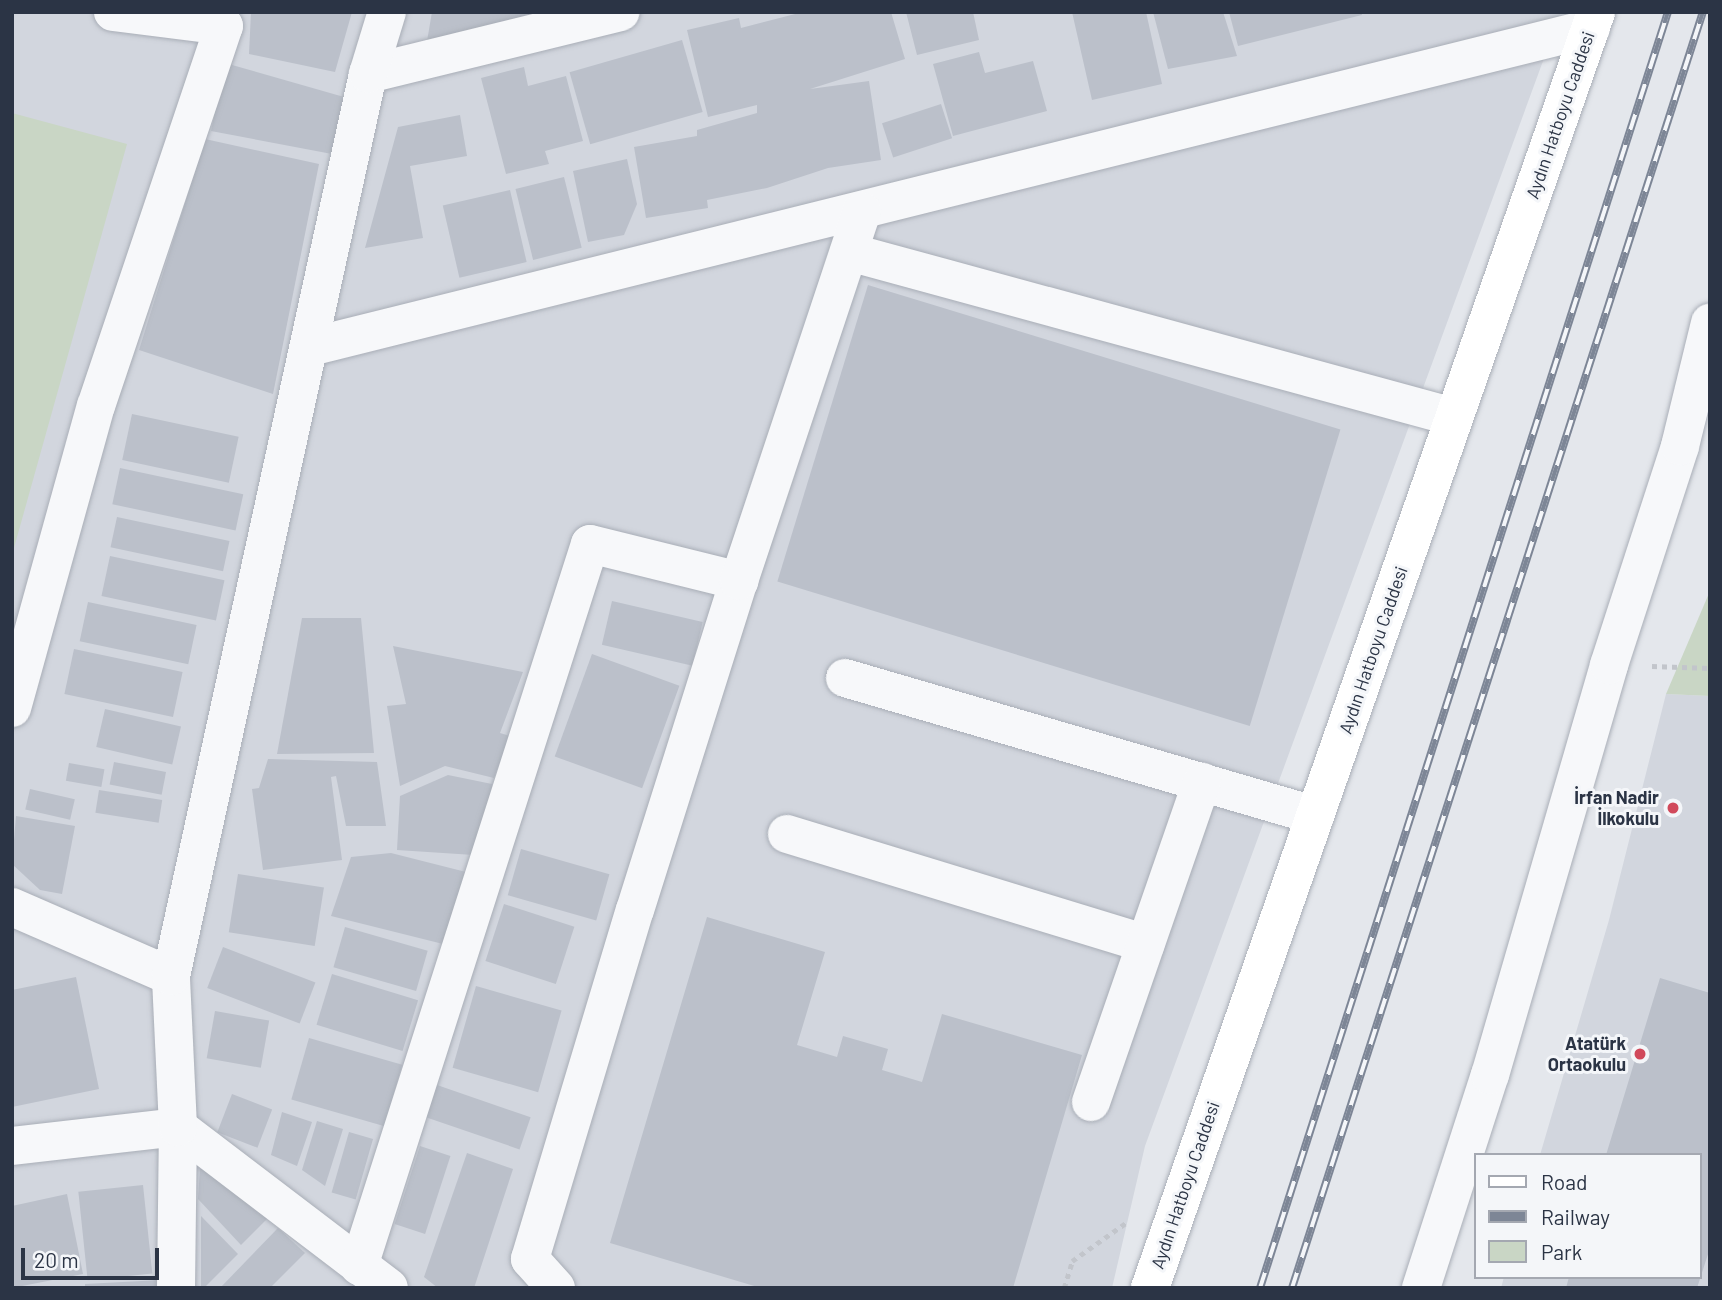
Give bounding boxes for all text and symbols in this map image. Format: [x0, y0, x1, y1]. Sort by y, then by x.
street label: Aydın Hatboyu Caddesi [1521, 28, 1599, 202]
street label: Aydın Hatboyu Caddesi [1334, 563, 1412, 737]
place label: İrfan Nadir İlkokulu [1574, 787, 1659, 830]
marker: İrfan Nadir İlkokulu [1665, 800, 1681, 816]
place label: Atatürk Ortaokulu [1548, 1033, 1626, 1076]
marker: Atatürk Ortaokulu [1632, 1046, 1648, 1062]
street label: Aydın Hatboyu Caddesi [1146, 1098, 1224, 1272]
legend [1474, 1153, 1701, 1279]
text: Road [1541, 1169, 1587, 1194]
text: Railway [1541, 1204, 1610, 1229]
scale bar [24, 1234, 163, 1278]
text: Park [1541, 1239, 1582, 1264]
text: 20 m [34, 1247, 79, 1272]

